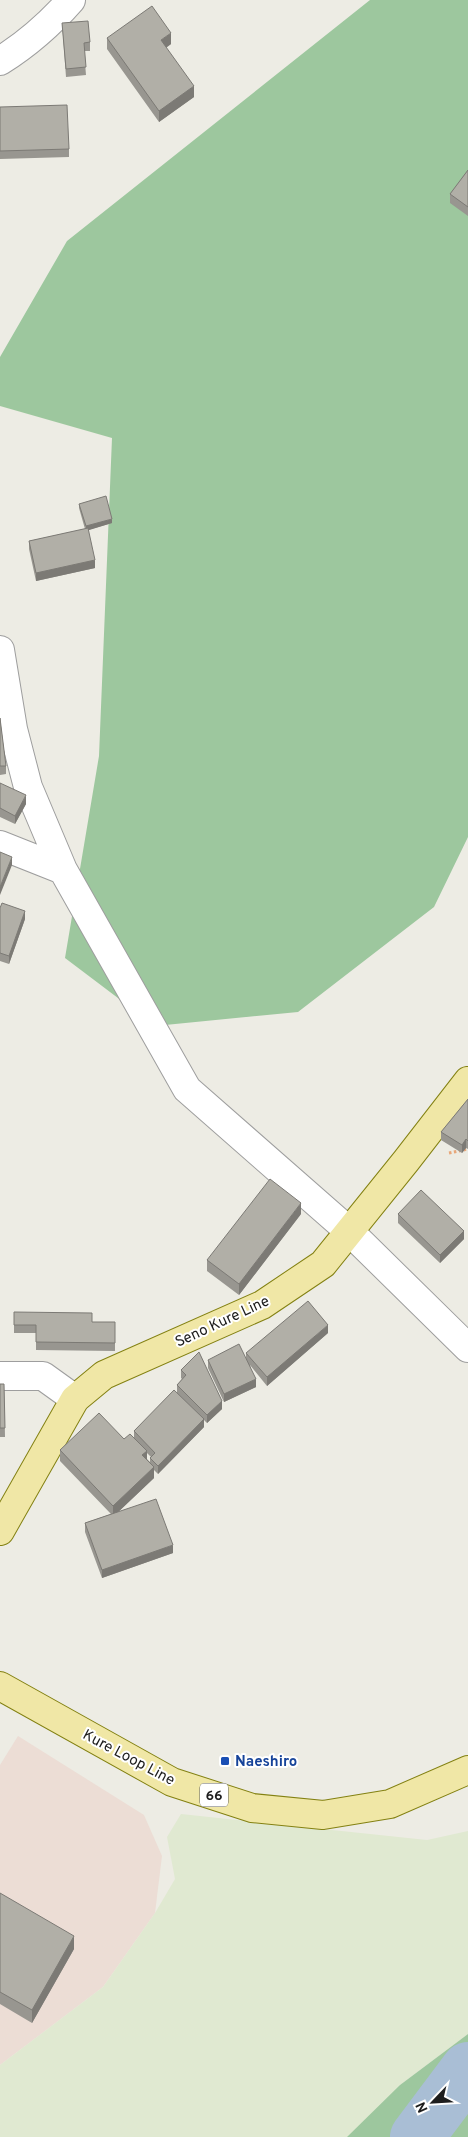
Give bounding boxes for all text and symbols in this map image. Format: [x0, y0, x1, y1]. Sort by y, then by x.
street label: Seno Kure Line [172, 1292, 273, 1352]
street label: Kure Loop Line [79, 1726, 178, 1791]
place label: Naeshiro [235, 1753, 297, 1772]
marker: Naeshiro [219, 1755, 231, 1767]
road number: 66 [200, 1784, 228, 1806]
north arrow [408, 2077, 458, 2127]
text: N [413, 2099, 432, 2115]

